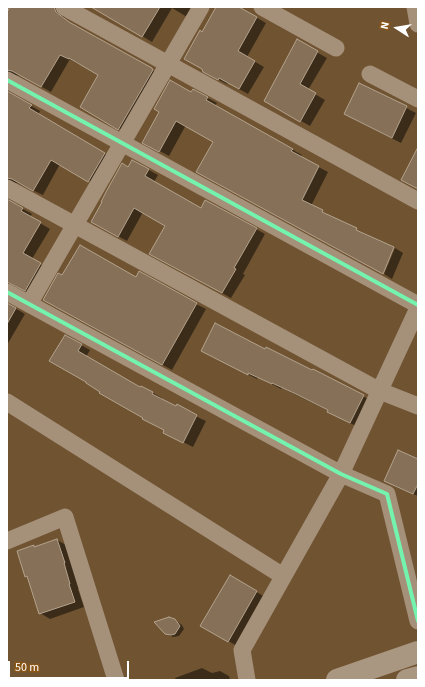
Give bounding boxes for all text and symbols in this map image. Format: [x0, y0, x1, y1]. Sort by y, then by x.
north arrow [377, 8, 417, 48]
text: N [377, 20, 393, 31]
scale bar [10, 653, 131, 679]
text: 50 m [15, 659, 39, 676]

